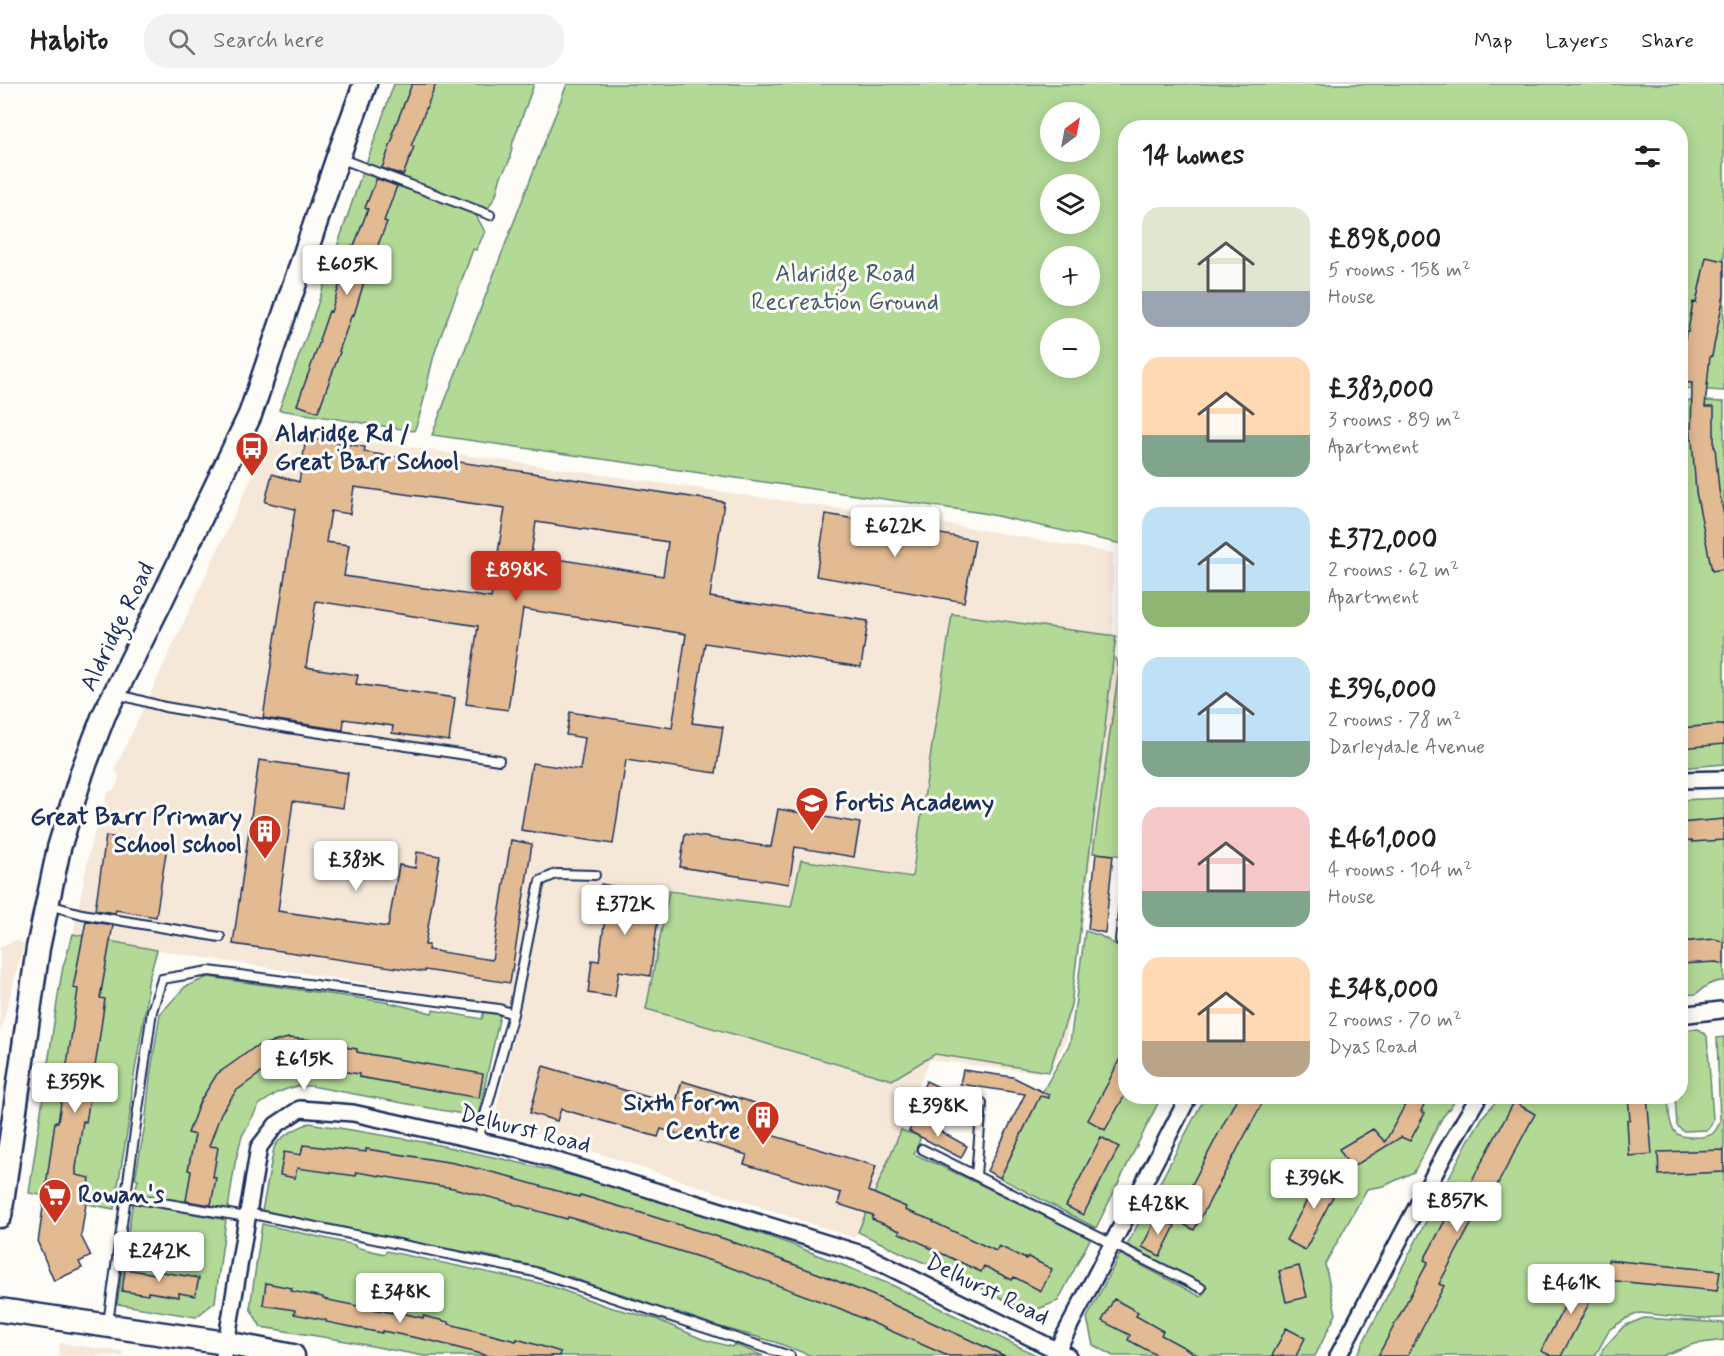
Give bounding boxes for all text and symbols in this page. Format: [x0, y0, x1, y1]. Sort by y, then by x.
search box [144, 14, 564, 68]
text: Habito [30, 23, 108, 60]
icon: search [165, 25, 198, 58]
text: Search here [213, 27, 324, 55]
text: Map [1474, 27, 1512, 55]
text: Layers [1545, 27, 1608, 55]
text: Share [1641, 27, 1694, 55]
north arrow [1040, 102, 1100, 162]
map controls [1040, 102, 1100, 378]
text: 14 homes [1142, 139, 1244, 173]
icon: filters [1631, 140, 1664, 173]
button: layers [1040, 174, 1100, 234]
text: £898,000 [1328, 223, 1441, 257]
icon: home [1190, 231, 1262, 303]
pin: £605K [305, 245, 389, 296]
button: + [1040, 246, 1100, 306]
text: £605K [317, 251, 377, 278]
text: 5 rooms · 158 m² [1328, 257, 1471, 284]
park label: Aldridge Road Recreation Ground [751, 259, 939, 318]
text: House [1328, 284, 1375, 311]
button: − [1040, 318, 1100, 378]
text: £383,000 [1328, 373, 1434, 407]
icon: home [1190, 381, 1262, 453]
text: 3 rooms · 89 m² [1328, 407, 1461, 434]
place label: Aldridge Rd / Great Barr School [275, 419, 459, 478]
bus stop icon: Aldridge Rd / Great Barr School [234, 430, 270, 477]
text: Apartment [1328, 434, 1419, 461]
pin: £622K [853, 507, 937, 558]
text: £622K [865, 513, 925, 540]
text: £372,000 [1328, 523, 1437, 557]
icon: home [1190, 531, 1262, 603]
pin: £898K [474, 551, 558, 602]
street label: Aldridge Road [73, 557, 165, 698]
text: £898K [485, 557, 547, 584]
text: 2 rooms · 62 m² [1328, 557, 1459, 584]
text: Apartment [1328, 584, 1419, 611]
text: £396,000 [1328, 673, 1436, 707]
icon: home [1190, 681, 1262, 753]
text: 2 rooms · 78 m² [1328, 707, 1461, 734]
text: Darleydale Avenue [1328, 734, 1485, 761]
school or university icon: Fortis Academy [794, 785, 830, 832]
place label: Fortis Academy [835, 788, 994, 819]
place label: Great Barr Primary School school [30, 802, 242, 861]
building icon: Great Barr Primary School school [247, 813, 283, 860]
text: £461,000 [1328, 823, 1437, 857]
icon: home [1190, 831, 1262, 903]
pin: £383K [314, 841, 398, 892]
text: £383K [328, 847, 384, 874]
text: 4 rooms · 104 m² [1328, 857, 1472, 884]
text: House [1328, 884, 1375, 911]
pin: £372K [583, 885, 667, 936]
text: £372K [595, 891, 655, 918]
text: £348,000 [1328, 973, 1439, 1007]
icon: home [1190, 981, 1262, 1053]
text: 2 rooms · 70 m² [1328, 1007, 1462, 1034]
text: Dyas Road [1328, 1034, 1417, 1061]
pin: £615K [262, 1040, 346, 1091]
text: £615K [275, 1046, 333, 1073]
pin: £359K [33, 1063, 117, 1114]
text: £359K [46, 1069, 104, 1096]
pin: £398K [896, 1087, 980, 1138]
place label: Sixth Form Centre [623, 1088, 740, 1147]
text: £398K [908, 1093, 968, 1120]
street label: Delhurst Road [456, 1099, 594, 1161]
building icon: Sixth Form Centre [745, 1099, 781, 1146]
pin: £396K [1272, 1159, 1356, 1210]
text: £396K [1285, 1165, 1343, 1192]
supermarket icon: Rowan's [37, 1177, 73, 1224]
place label: Rowan's [78, 1180, 165, 1211]
pin: £857K [1415, 1182, 1499, 1233]
pin: £428K [1116, 1185, 1200, 1236]
text: £857K [1426, 1188, 1488, 1215]
text: £428K [1127, 1191, 1189, 1218]
pin: £242K [117, 1232, 201, 1283]
text: £242K [128, 1238, 190, 1265]
street label: Delhurst Road [920, 1247, 1054, 1333]
pin: £461K [1529, 1264, 1613, 1315]
text: £461K [1542, 1270, 1600, 1297]
pin: £348K [358, 1273, 442, 1324]
text: £348K [370, 1279, 430, 1306]

